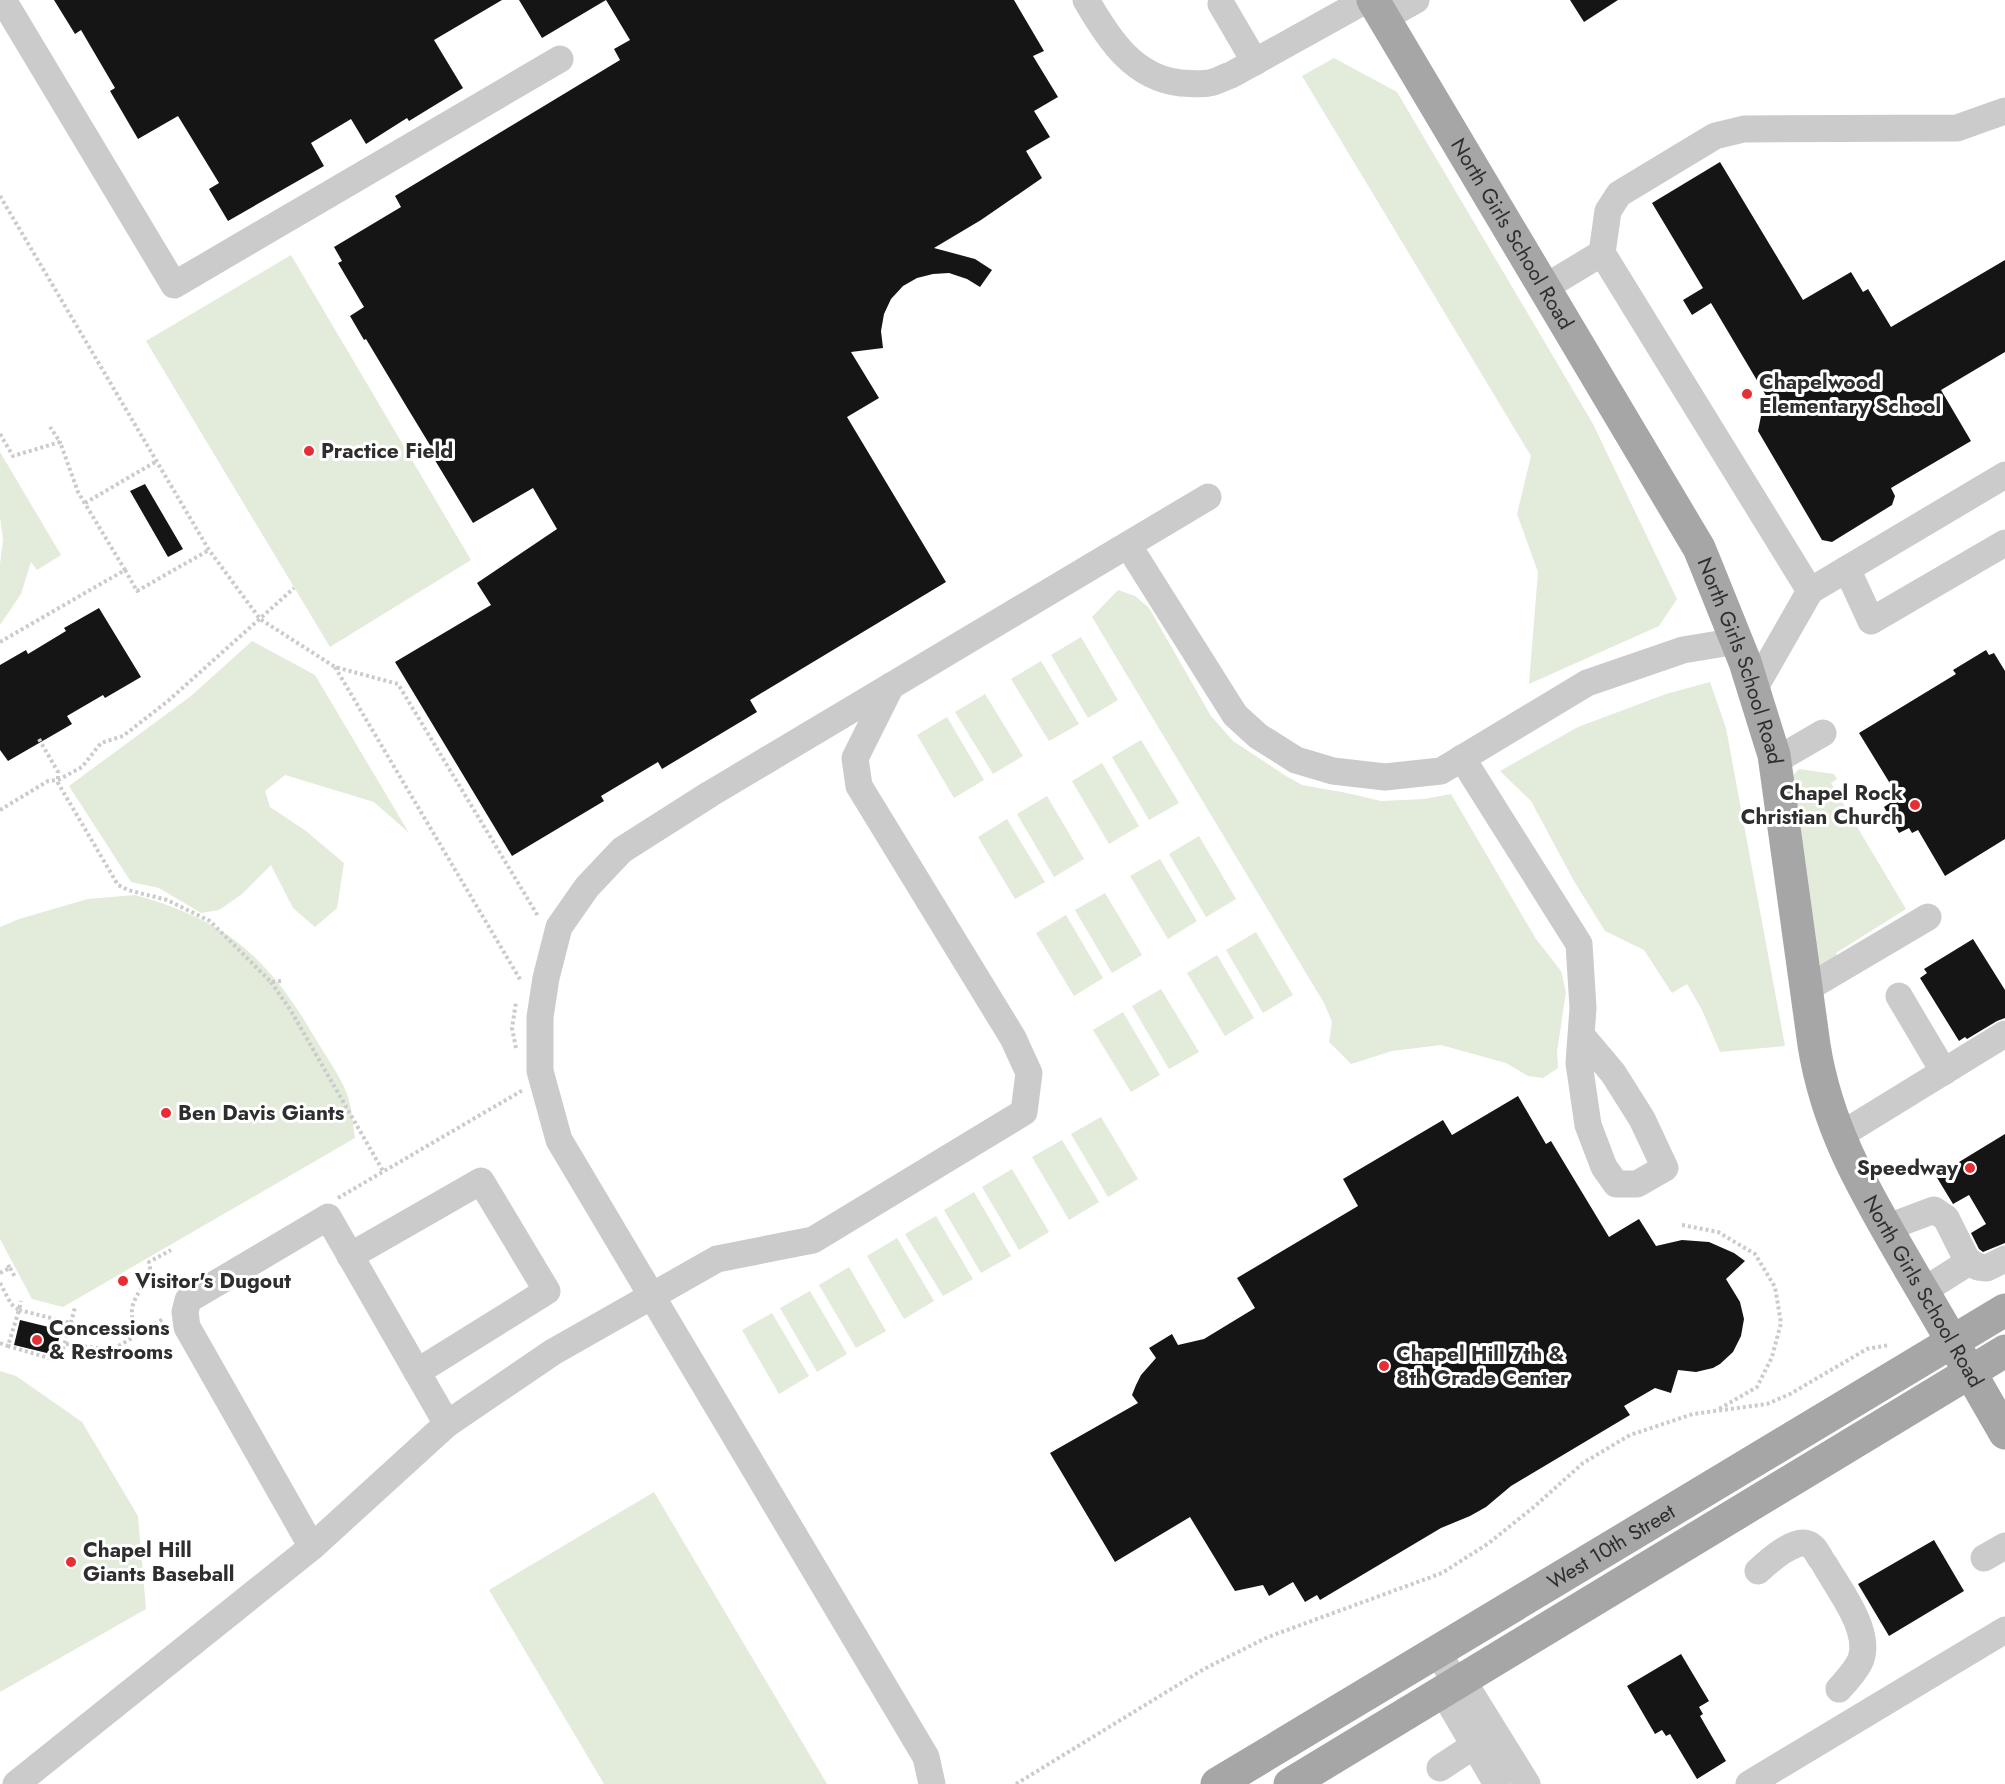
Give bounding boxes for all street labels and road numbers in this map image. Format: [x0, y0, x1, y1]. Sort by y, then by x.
street label: North Girls School Road [1443, 132, 1581, 335]
street label: North Girls School Road [1689, 553, 1790, 766]
street label: North Girls School Road [1856, 1190, 1991, 1393]
street label: West 10th Street [1542, 1497, 1681, 1597]

